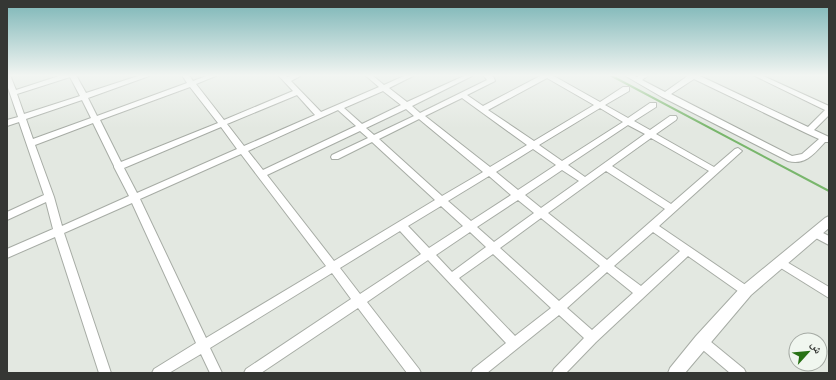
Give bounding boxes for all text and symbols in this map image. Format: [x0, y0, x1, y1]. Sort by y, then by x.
north arrow [788, 332, 828, 372]
text: ش [807, 339, 827, 357]

